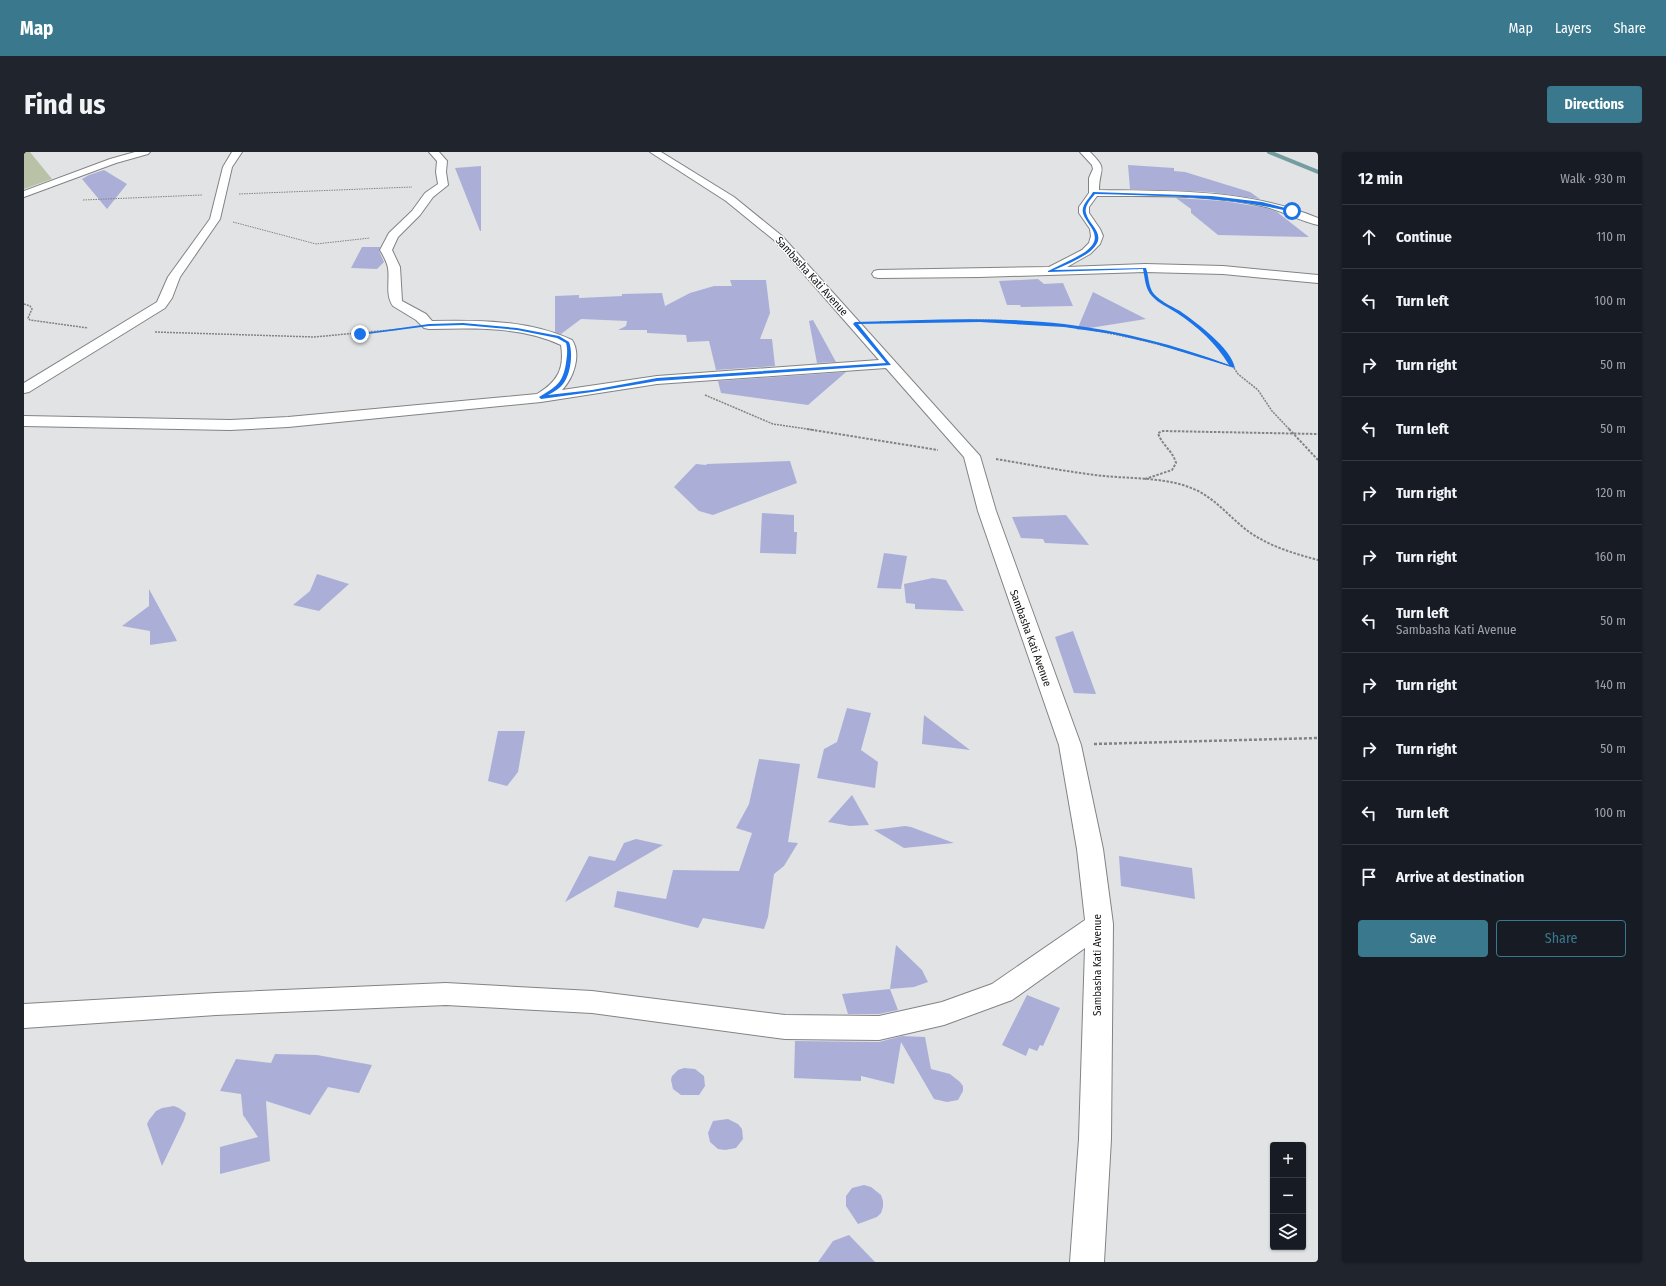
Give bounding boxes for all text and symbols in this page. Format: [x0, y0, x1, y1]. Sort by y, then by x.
text: Map [20, 17, 53, 40]
text: Map [1509, 20, 1533, 37]
text: Layers [1555, 20, 1591, 37]
text: Share [1613, 20, 1646, 37]
button: Directions [1547, 86, 1642, 123]
text: Find us [24, 88, 106, 121]
text: 12 min [1358, 168, 1403, 189]
text: Walk · 930 m [1560, 171, 1626, 186]
route start [1283, 202, 1301, 220]
icon: ahead [1358, 226, 1380, 248]
text: Continue [1396, 228, 1452, 246]
text: 110 m [1596, 229, 1626, 244]
street label: Sambasha Kati Avenue [773, 234, 851, 319]
icon: left [1358, 290, 1380, 312]
text: Turn left [1396, 292, 1449, 310]
text: 100 m [1594, 293, 1626, 308]
route end [351, 325, 369, 343]
icon: right [1358, 354, 1380, 376]
text: Turn right [1396, 356, 1457, 374]
text: 50 m [1600, 357, 1626, 372]
icon: left [1358, 418, 1380, 440]
text: Turn left [1396, 420, 1449, 438]
text: 50 m [1600, 421, 1626, 436]
icon: right [1358, 482, 1380, 504]
text: Turn right [1396, 484, 1457, 502]
text: 120 m [1595, 485, 1626, 500]
icon: right [1358, 546, 1380, 568]
text: Turn right [1396, 548, 1457, 566]
text: 160 m [1595, 549, 1626, 564]
street label: Sambasha Kati Avenue [1007, 588, 1054, 688]
text: Turn left [1396, 604, 1449, 622]
icon: left [1358, 610, 1380, 632]
text: 50 m [1600, 613, 1626, 628]
text: Sambasha Kati Avenue [1396, 622, 1517, 637]
icon: right [1358, 674, 1380, 696]
text: Turn right [1396, 676, 1457, 694]
text: 140 m [1595, 677, 1626, 692]
icon: right [1358, 738, 1380, 760]
text: Turn right [1396, 740, 1457, 758]
text: 50 m [1600, 741, 1626, 756]
icon: left [1358, 802, 1380, 824]
text: Turn left [1396, 804, 1449, 822]
text: 100 m [1594, 805, 1626, 820]
icon: arrive [1358, 866, 1380, 888]
text: Arrive at destination [1396, 868, 1524, 886]
street label: Sambasha Kati Avenue [1091, 914, 1104, 1016]
button: Save [1358, 920, 1488, 957]
button: Share [1496, 920, 1626, 957]
map controls [1270, 1142, 1306, 1250]
button: + [1270, 1142, 1306, 1178]
button: − [1270, 1178, 1306, 1214]
button: layers [1270, 1214, 1306, 1250]

